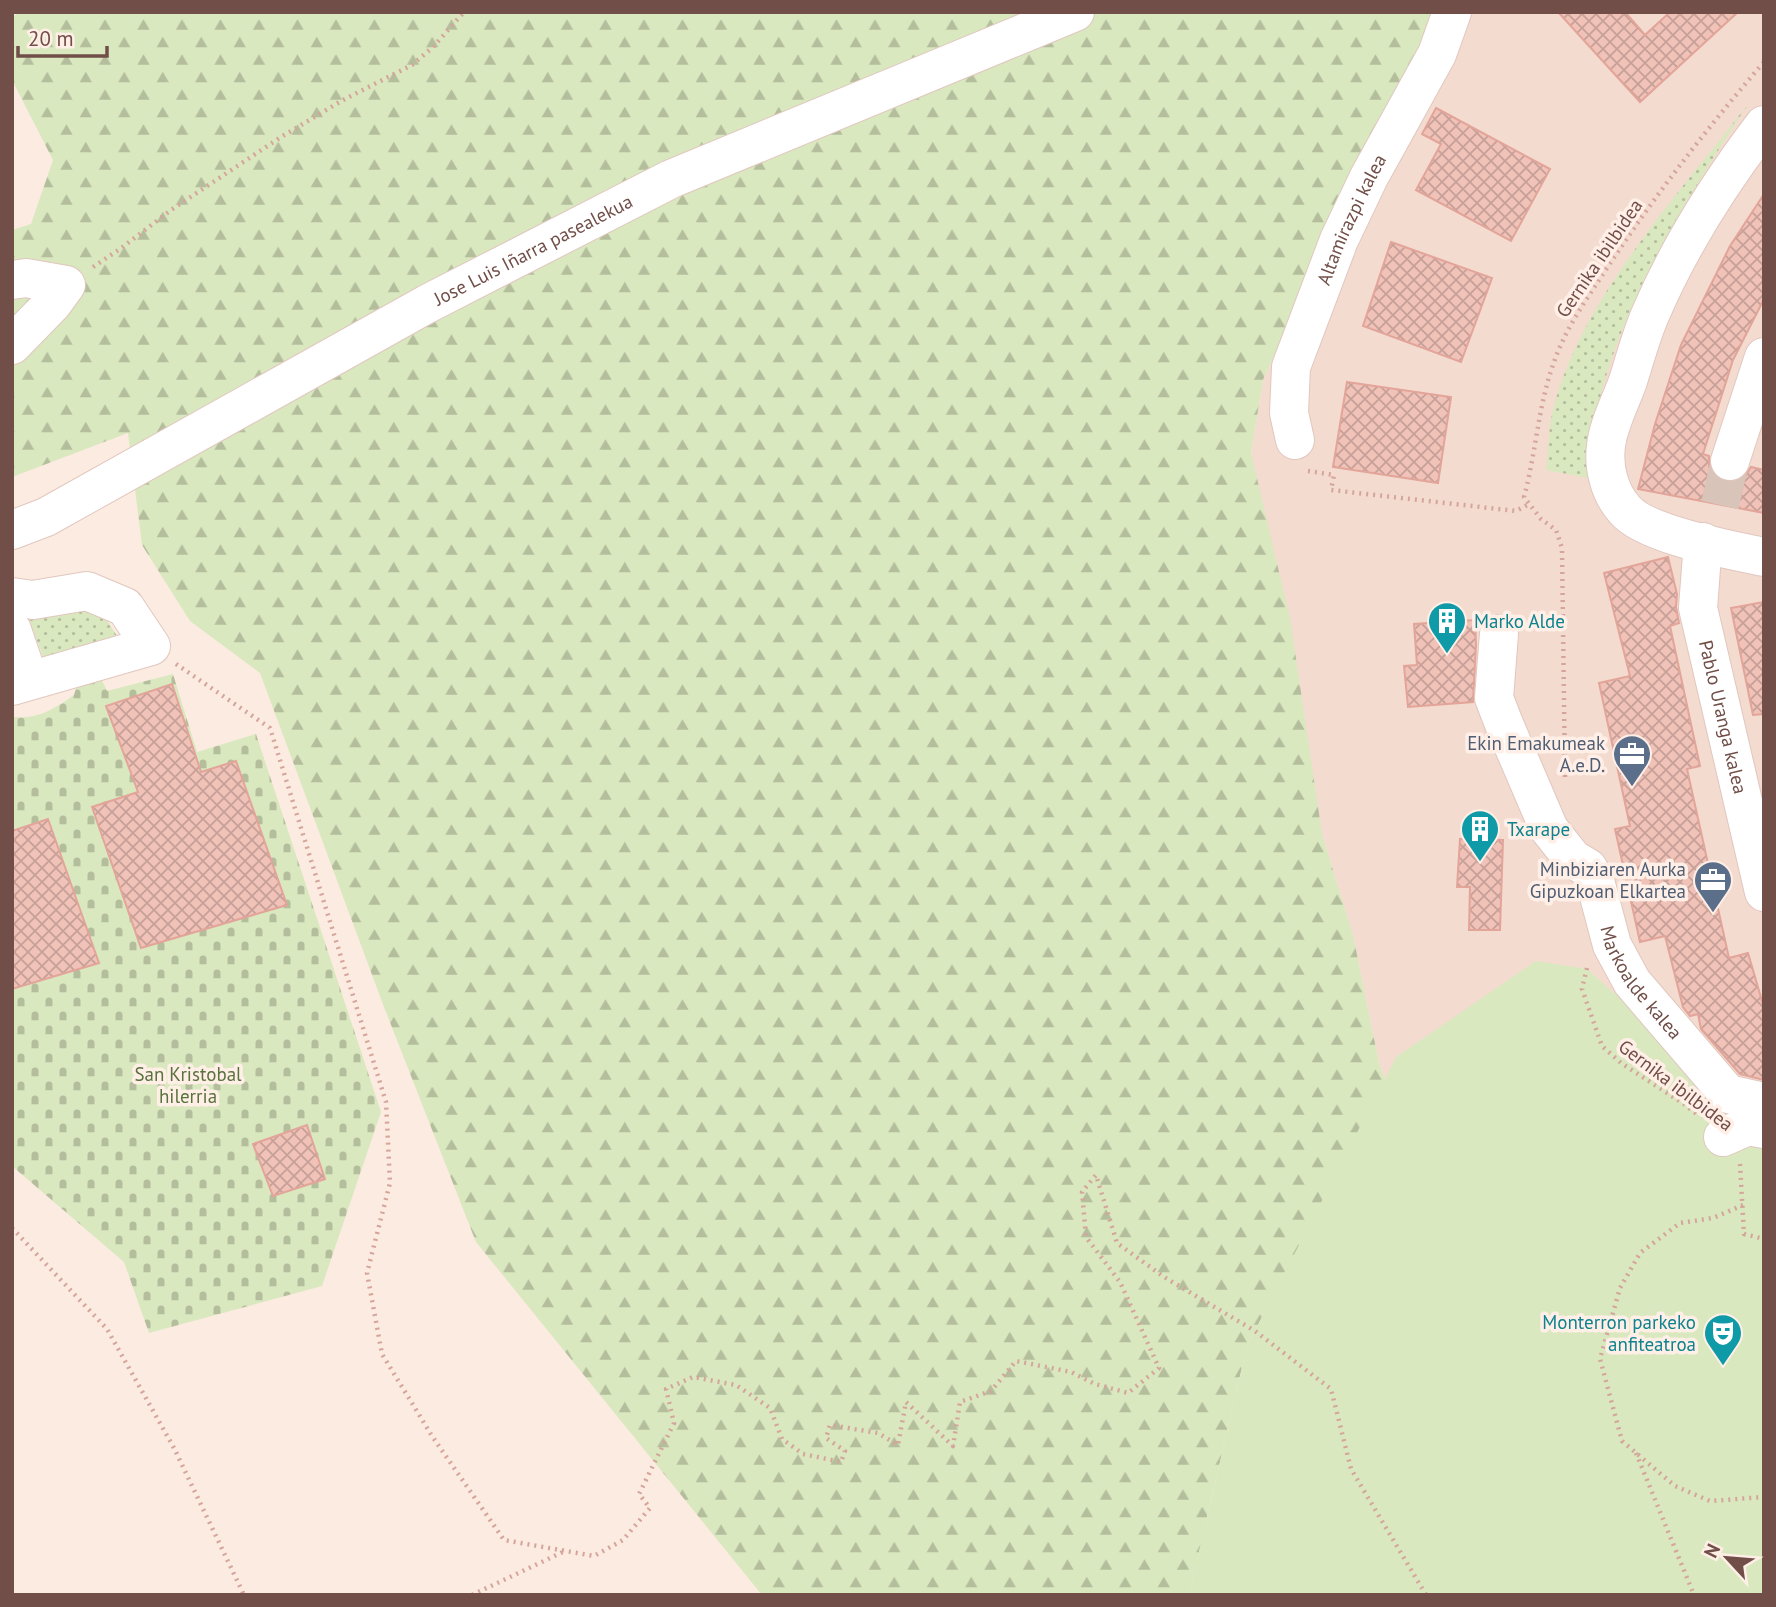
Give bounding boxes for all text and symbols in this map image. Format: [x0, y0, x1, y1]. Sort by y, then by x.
scale bar [18, 14, 107, 58]
text: 20 m [28, 25, 74, 52]
street label: Altamirazpi kalea [1311, 150, 1391, 288]
street label: Jose Luis Iñarra pasealekua [429, 189, 636, 311]
street label: Gernika ibilbidea [1551, 194, 1647, 322]
building icon: Marko Alde [1426, 600, 1468, 655]
place label: Marko Alde [1474, 609, 1565, 633]
street label: Pablo Uranga kalea [1694, 638, 1753, 796]
place label: Ekin Emakumeak A.e.D. [1467, 731, 1605, 777]
office icon: Ekin Emakumeak A.e.D. [1611, 733, 1653, 788]
building icon: Txarape [1459, 808, 1501, 863]
place label: Txarape [1507, 817, 1570, 841]
place label: Minbiziaren Aurka Gipuzkoan Elkartea [1530, 857, 1686, 903]
office icon: Minbiziaren Aurka Gipuzkoan Elkartea [1692, 859, 1734, 914]
street label: Markoalde kalea [1595, 923, 1688, 1044]
street label: Gernika ibilbidea [1614, 1034, 1738, 1136]
park label: San Kristobal hilerria [134, 1062, 242, 1108]
place label: Monterron parkeko anfiteatroa [1542, 1310, 1696, 1356]
theatre icon: Monterron parkeko anfiteatroa [1702, 1312, 1744, 1367]
north arrow [1692, 1523, 1762, 1593]
text: N [1698, 1540, 1725, 1561]

